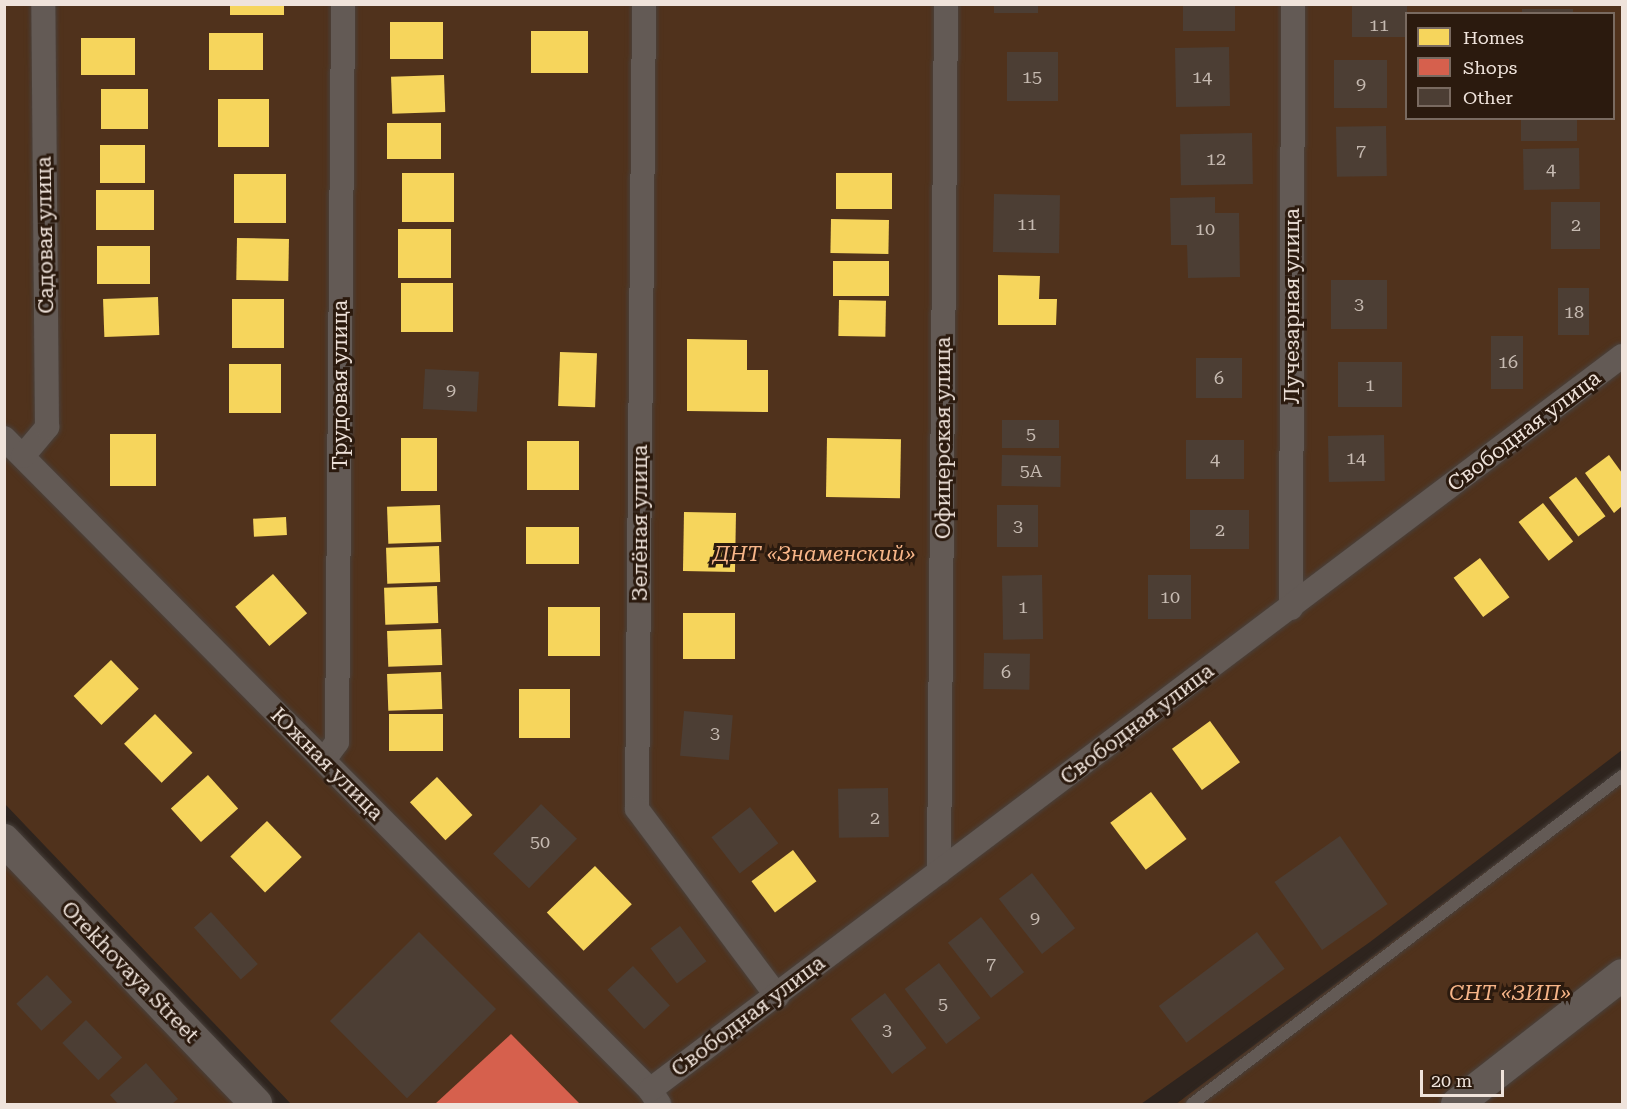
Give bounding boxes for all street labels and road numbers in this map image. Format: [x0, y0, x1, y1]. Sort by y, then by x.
street label: Садовая улица [31, 156, 59, 314]
street label: Лучезарная улица [1279, 208, 1305, 404]
street label: Трудовая улица [327, 300, 353, 470]
street label: Офицерская улица [930, 337, 956, 539]
street label: Свободная улица [1442, 365, 1606, 497]
street label: Зелёная улица [627, 445, 653, 601]
street label: Свободная улица [1055, 658, 1219, 790]
street label: Южная улица [265, 702, 389, 826]
street label: Orekhovaya Street [56, 896, 204, 1048]
street label: Свободная улица [666, 950, 830, 1082]

